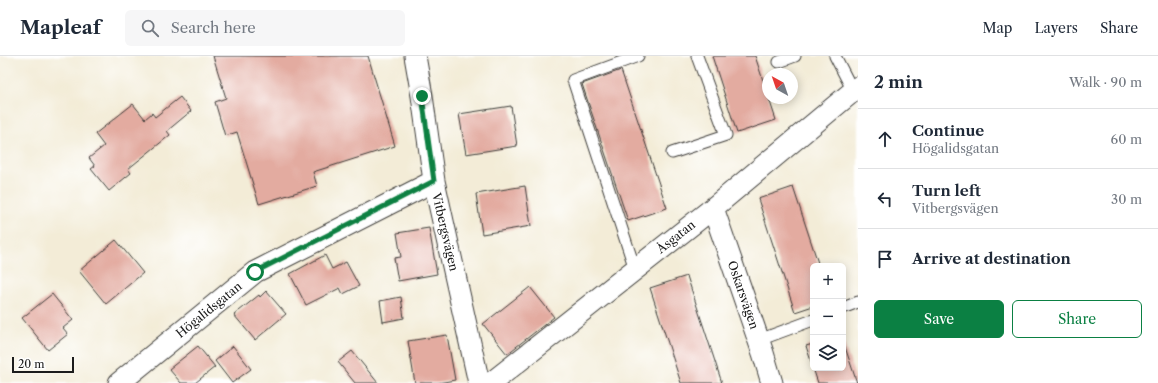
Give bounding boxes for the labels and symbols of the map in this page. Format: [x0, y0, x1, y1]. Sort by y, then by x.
north arrow [762, 68, 798, 104]
route end [413, 87, 431, 105]
street label: Vitbergsvägen [429, 190, 462, 273]
street label: Åsgatan [652, 216, 698, 257]
street label: Oskarsvägen [725, 259, 762, 331]
route start [246, 263, 264, 281]
street label: Högalidsgatan [173, 278, 245, 341]
scale bar [12, 355, 74, 374]

